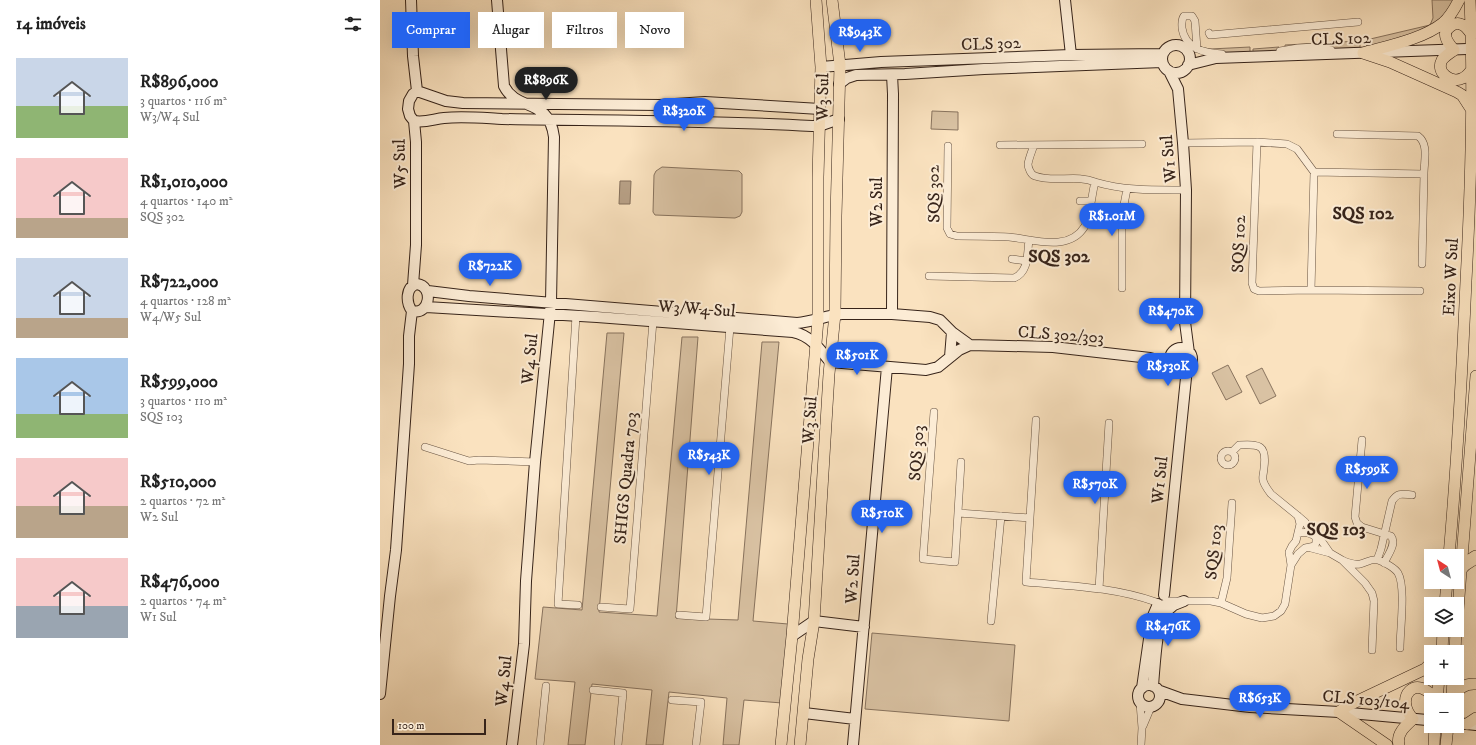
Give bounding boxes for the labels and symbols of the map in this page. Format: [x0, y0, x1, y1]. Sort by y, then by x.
pin: R$943K [827, 19, 893, 53]
street label: CLS 102 [1311, 27, 1372, 51]
street label: CLS 302 [961, 32, 1022, 56]
pin: R$896K [513, 67, 579, 101]
street label: W3 Sul [812, 73, 834, 122]
pin: R$320K [651, 98, 717, 132]
street label: W1 Sul [1156, 134, 1182, 185]
street label: W5 Sul [389, 139, 411, 190]
street label: SQS 302 [922, 164, 946, 223]
street label: W2 Sul [866, 177, 888, 228]
pin: R$1.01M [1075, 203, 1149, 237]
district label: SQS 102 [1332, 203, 1395, 225]
street label: SQS 102 [1227, 214, 1251, 273]
street label: Eixo W Sul [1438, 238, 1464, 317]
district label: SQS 302 [1028, 246, 1091, 268]
pin: R$722K [457, 253, 523, 287]
street label: W3/W4 Sul [656, 295, 736, 323]
pin: R$470K [1138, 298, 1204, 332]
street label: CLS 302/303 [1017, 321, 1105, 349]
street label: W4 Sul [516, 332, 544, 387]
pin: R$501K [824, 342, 890, 376]
pin: R$530K [1135, 353, 1201, 387]
street label: W3 Sul [797, 395, 823, 446]
street label: SHIGS Quadra 703 [609, 411, 643, 545]
street label: SQS 303 [904, 424, 930, 482]
pin: R$543K [676, 442, 742, 476]
street label: W1 Sul [1146, 455, 1173, 506]
pin: R$599K [1334, 456, 1400, 490]
pin: R$570K [1062, 471, 1128, 505]
pin: R$510K [849, 500, 915, 534]
district label: SQS 103 [1306, 519, 1366, 541]
street label: SQS 103 [1200, 523, 1228, 581]
north arrow [1424, 549, 1464, 589]
street label: W2 Sul [840, 553, 866, 606]
pin: R$476K [1135, 613, 1201, 647]
street label: W4 Sul [490, 654, 518, 709]
pin: R$653K [1227, 685, 1293, 719]
street label: CLS 103/104 [1321, 685, 1412, 715]
scale bar [392, 717, 486, 736]

